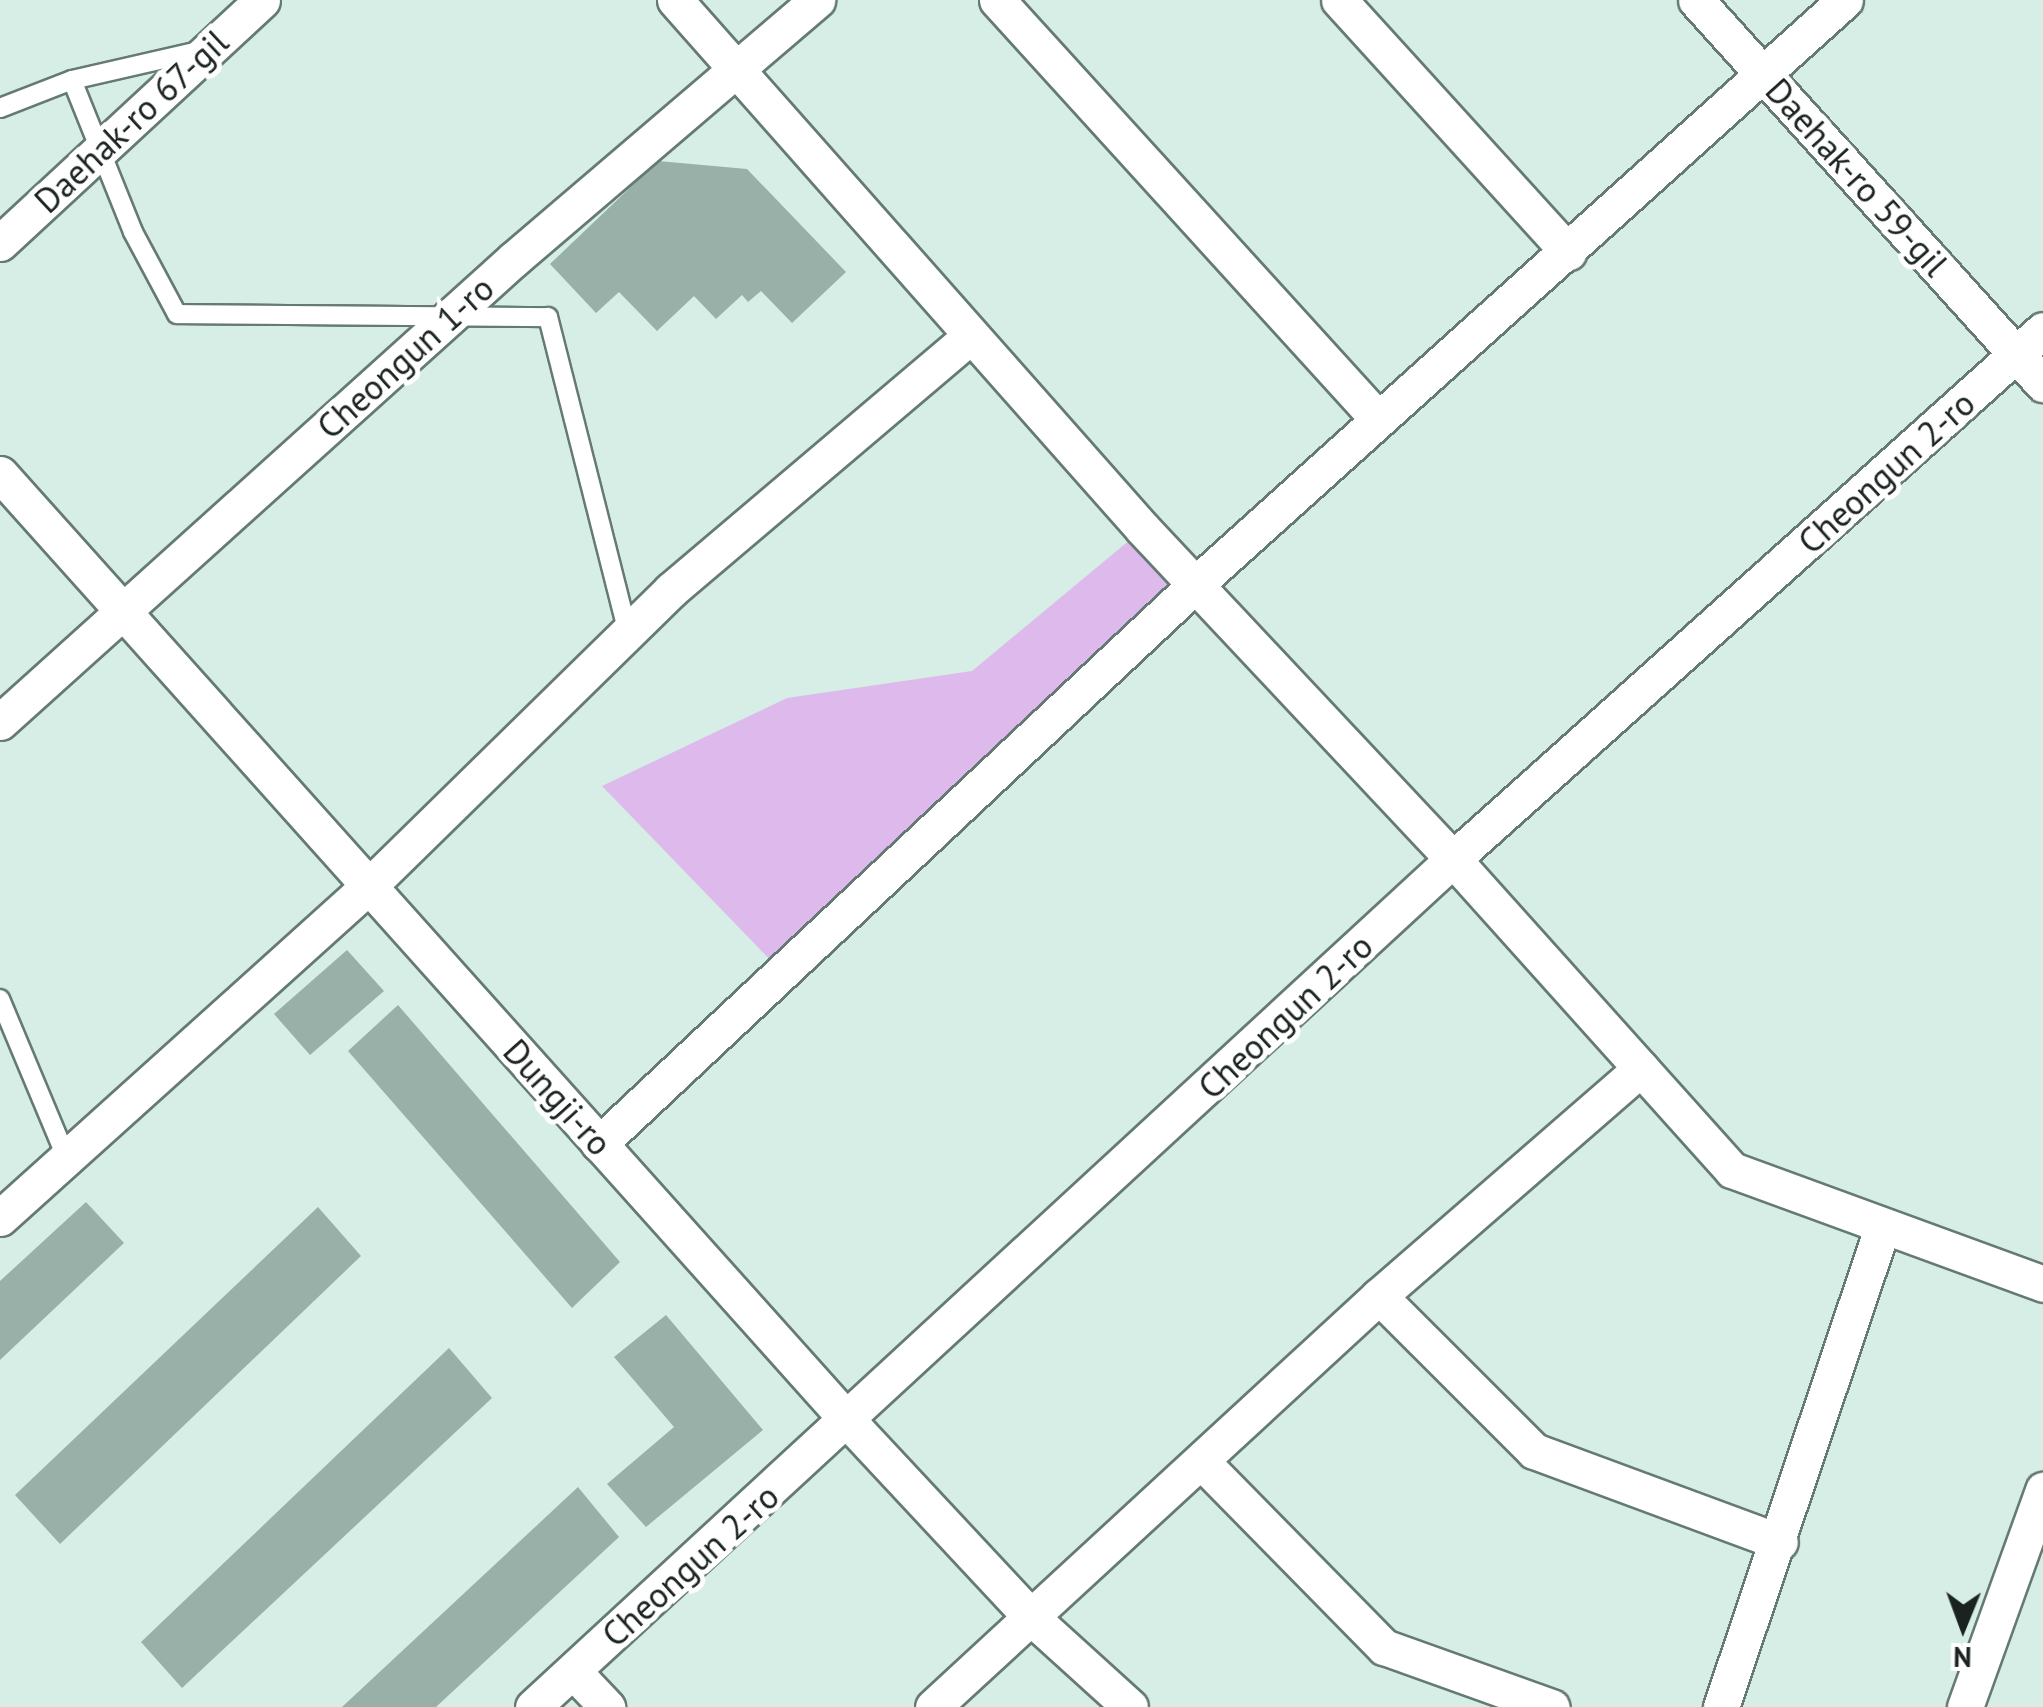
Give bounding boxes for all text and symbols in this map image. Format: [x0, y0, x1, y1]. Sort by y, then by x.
street label: Daehak-ro 67-gil [26, 21, 236, 221]
street label: Daehak-ro 59-gil [1757, 70, 1957, 284]
street label: Cheongun 1-ro [308, 267, 502, 447]
street label: Cheongun 2-ro [1789, 382, 1983, 562]
street label: Cheongun 2-ro [1189, 925, 1381, 1107]
street label: Dungji-ro [495, 1030, 621, 1164]
street label: Cheongun 2-ro [593, 1475, 787, 1655]
north arrow [1913, 1577, 2013, 1677]
text: N [1953, 1639, 1972, 1676]

